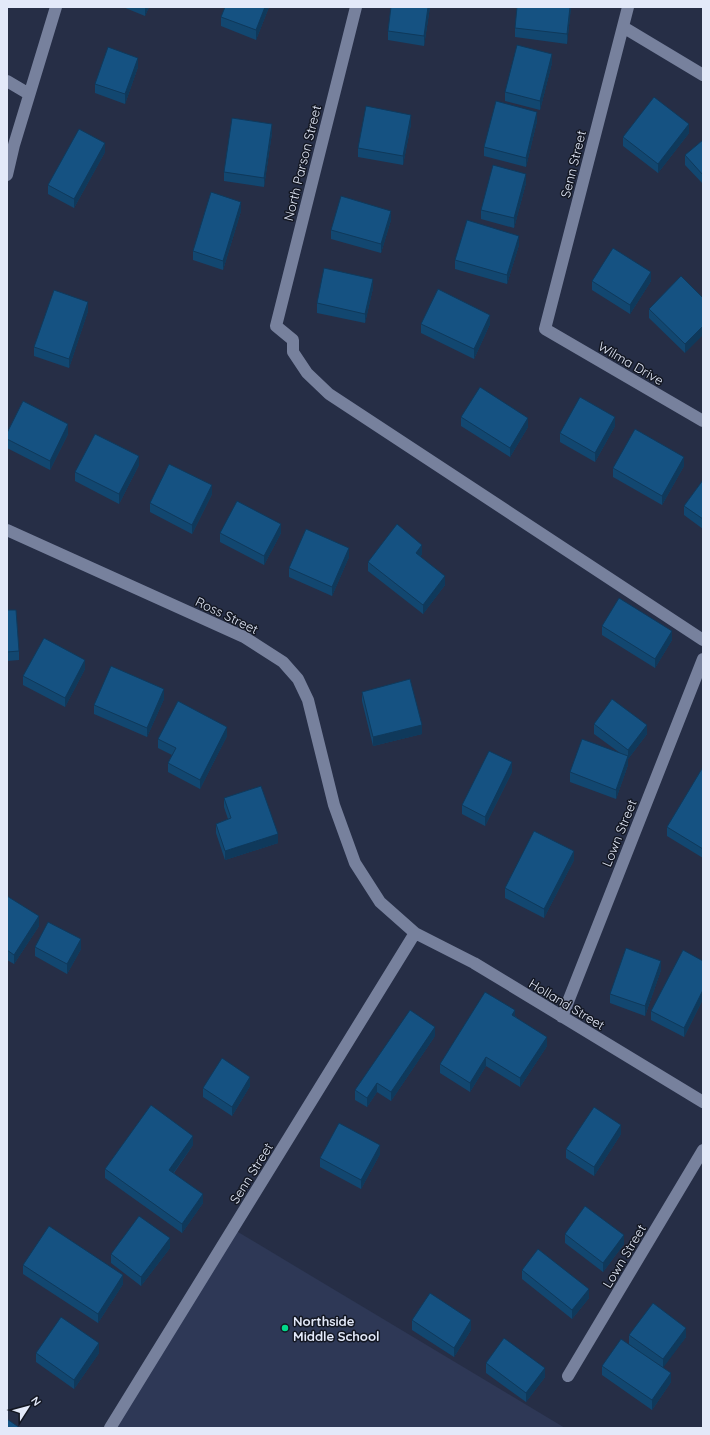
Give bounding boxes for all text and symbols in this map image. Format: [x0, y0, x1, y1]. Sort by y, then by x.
street label: North Parson Street [280, 103, 324, 223]
street label: Senn Street [557, 129, 589, 199]
street label: Wilma Drive [595, 338, 667, 388]
street label: Ross Street [193, 593, 261, 637]
street label: Lown Street [598, 797, 640, 869]
street label: Holland Street [526, 975, 608, 1033]
street label: Senn Street [226, 1140, 276, 1206]
street label: Lown Street [599, 1221, 649, 1291]
place label: Northside Middle School [293, 1313, 380, 1344]
marker: Northside Middle School [280, 1323, 290, 1333]
north arrow [8, 1387, 48, 1427]
text: N [28, 1394, 44, 1409]

